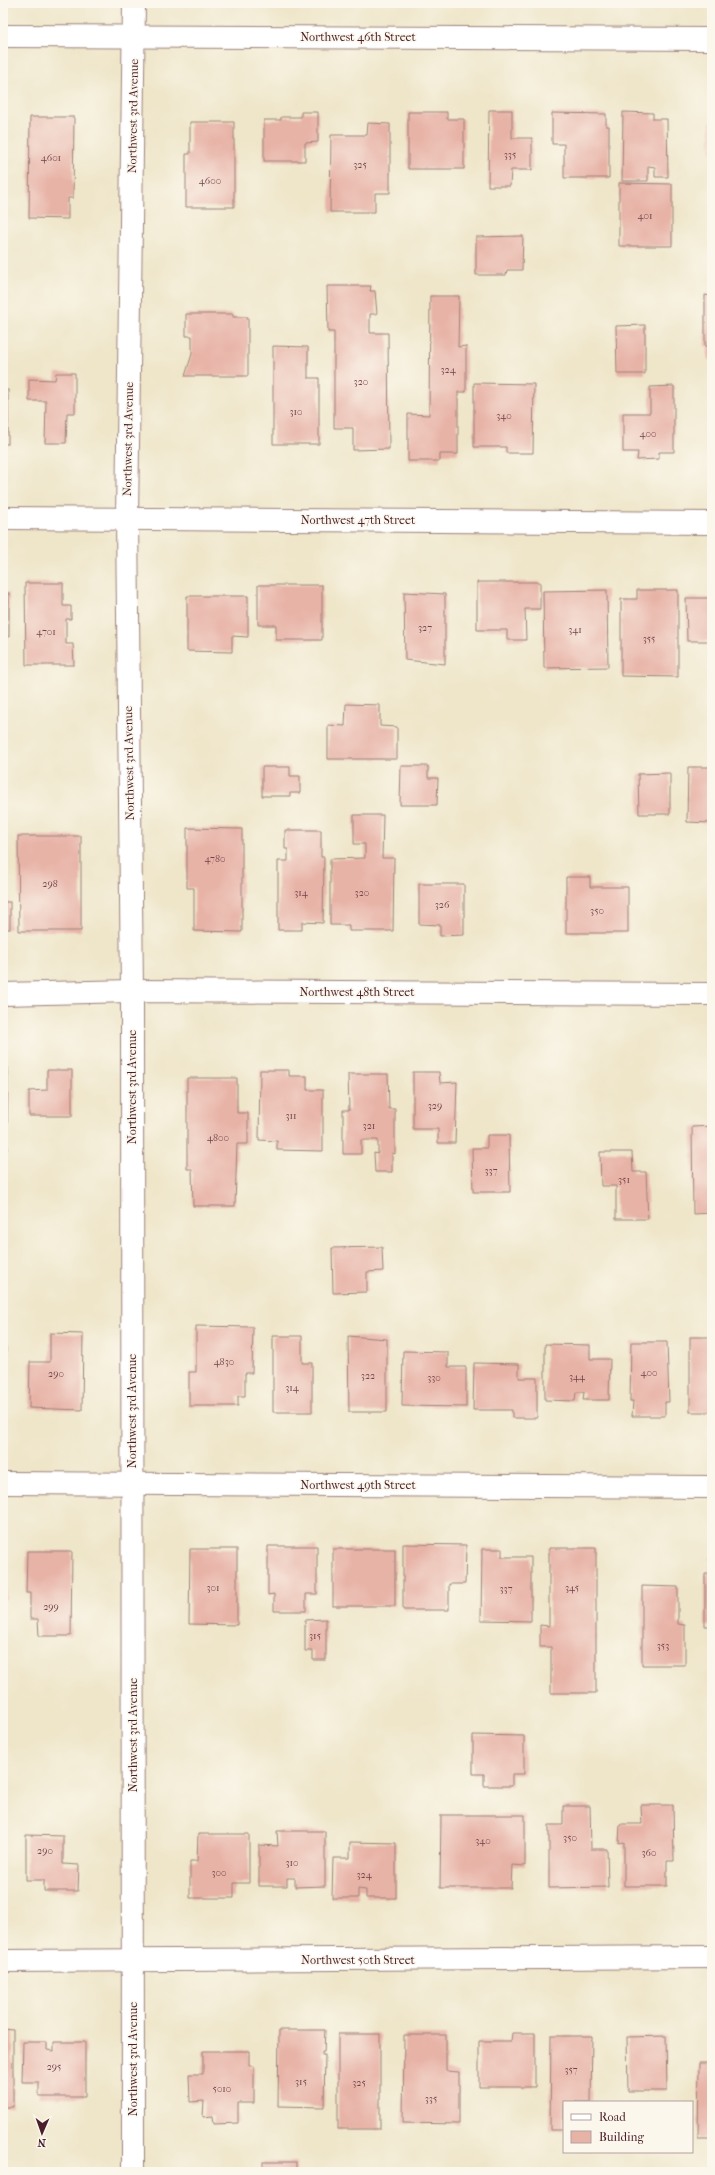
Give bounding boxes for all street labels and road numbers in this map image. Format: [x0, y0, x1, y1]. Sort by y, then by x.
street label: Northwest 46th Street [300, 30, 417, 44]
street label: Northwest 3rd Avenue [125, 59, 141, 173]
street label: Northwest 3rd Avenue [120, 382, 136, 496]
street label: Northwest 47th Street [301, 513, 416, 527]
street label: Northwest 3rd Avenue [121, 706, 137, 820]
street label: Northwest 48th Street [299, 985, 415, 999]
street label: Northwest 3rd Avenue [125, 1030, 139, 1144]
street label: Northwest 3rd Avenue [125, 1354, 139, 1468]
street label: Northwest 49th Street [300, 1478, 416, 1492]
street label: Northwest 3rd Avenue [126, 1678, 140, 1792]
street label: Northwest 50th Street [301, 1953, 416, 1967]
street label: Northwest 3rd Avenue [126, 2002, 140, 2116]

